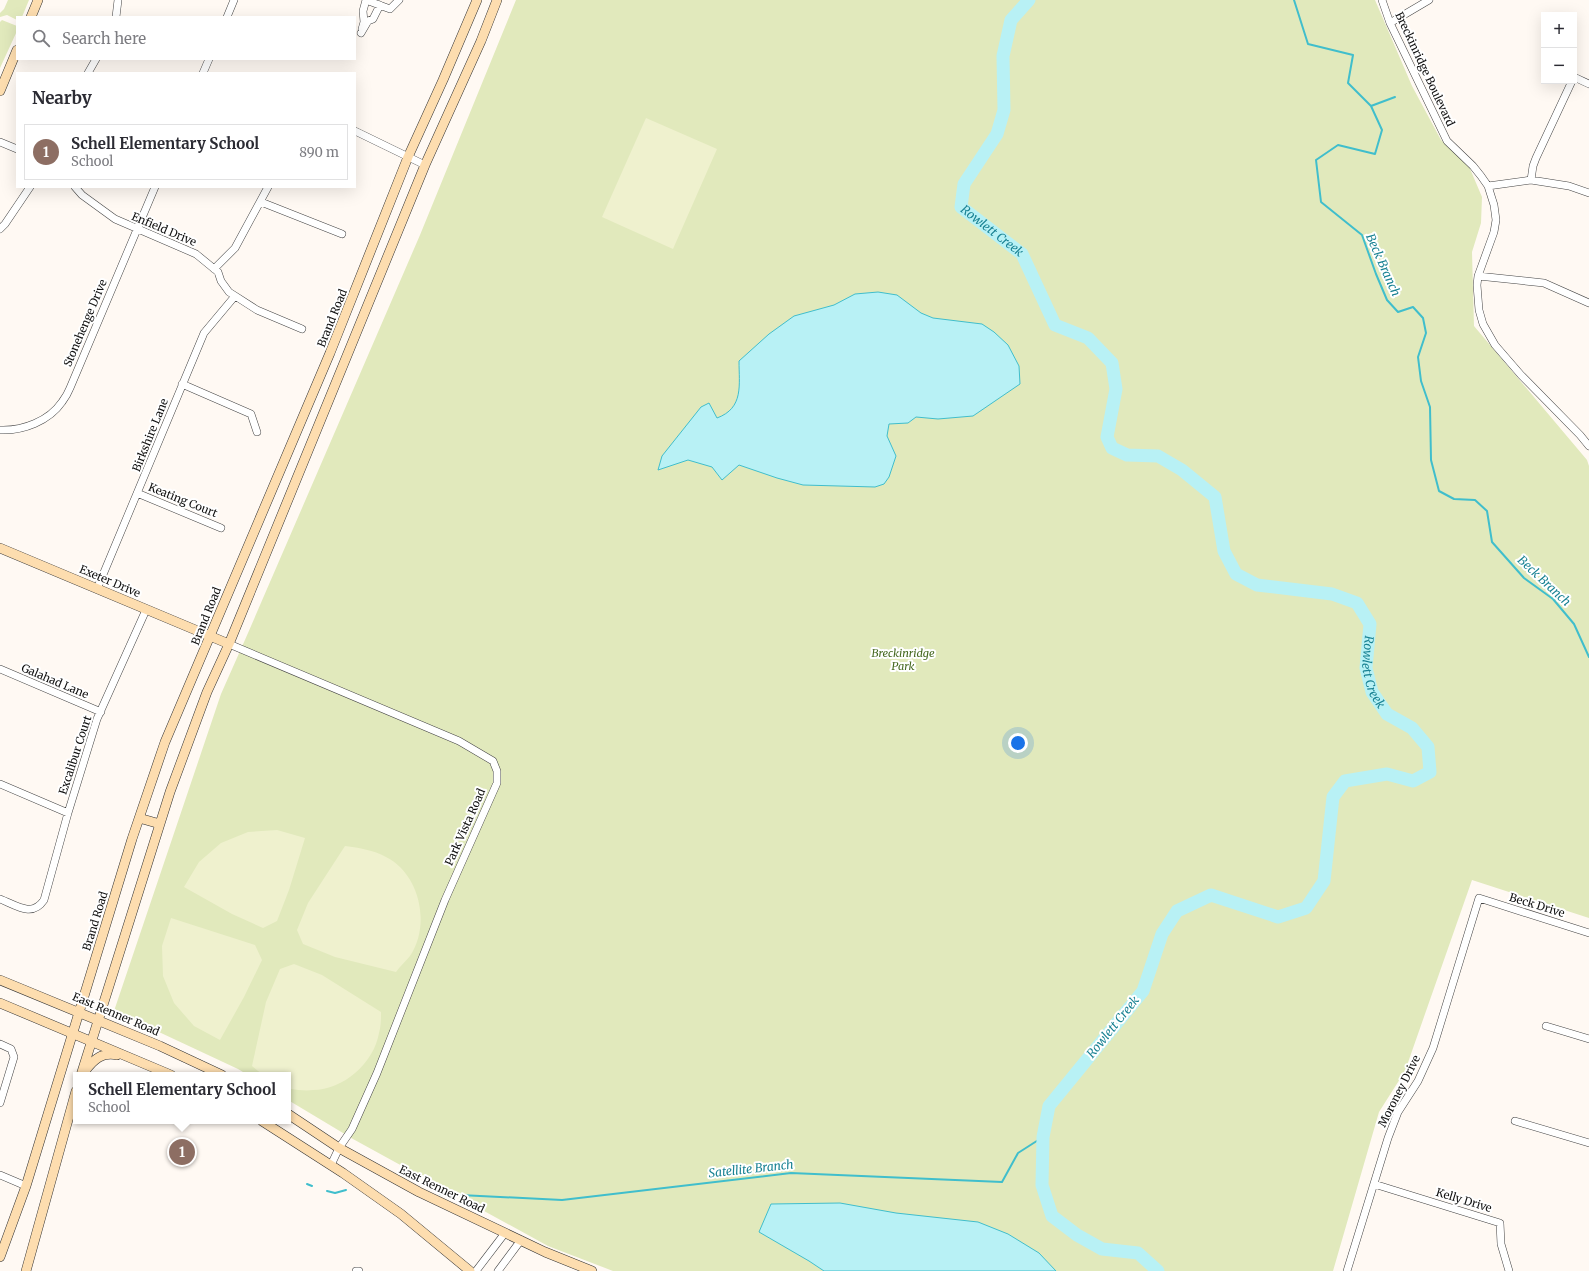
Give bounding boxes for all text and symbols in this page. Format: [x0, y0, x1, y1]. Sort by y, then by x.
street label: Breckinridge Boulevard [1392, 10, 1458, 129]
map controls [1541, 12, 1577, 84]
button: + [1541, 12, 1577, 48]
search box [16, 16, 356, 60]
icon: search [30, 27, 52, 49]
text: Search here [62, 29, 146, 48]
button: − [1541, 48, 1577, 84]
text: Nearby [32, 87, 92, 109]
text: Schell Elementary School [71, 134, 259, 153]
text: 1 [43, 144, 49, 161]
text: 890 m [299, 144, 339, 161]
text: School [71, 153, 113, 170]
water label: Rowlett Creek [958, 202, 1027, 260]
street label: Enfield Drive [130, 209, 199, 249]
water label: Beck Branch [1363, 231, 1404, 299]
street label: Stonehenge Drive [60, 277, 110, 369]
street label: Brand Road [314, 287, 350, 349]
street label: Birkshire Lane [129, 396, 171, 474]
street label: Keating Court [146, 480, 220, 520]
water label: Beck Branch [1515, 552, 1574, 609]
street label: Exeter Drive [77, 562, 143, 600]
street label: Brand Road [188, 585, 224, 647]
water label: Rowlett Creek [1359, 635, 1389, 711]
park label: Breckinridge Park [871, 646, 935, 673]
street label: Galahad Lane [19, 661, 91, 702]
street label: Excalibur Court [56, 713, 95, 796]
your location [1008, 733, 1028, 753]
street label: Park Vista Road [442, 786, 488, 868]
street label: Brand Road [79, 889, 111, 952]
street label: Beck Drive [1508, 890, 1567, 920]
street label: East Renner Road [70, 989, 162, 1039]
water label: Rowlett Creek [1083, 992, 1142, 1061]
street label: Moroney Drive [1375, 1052, 1423, 1129]
popup [73, 1072, 291, 1124]
text: Schell Elementary School [88, 1080, 276, 1099]
text: School [88, 1099, 130, 1116]
pin: 1 [169, 1137, 195, 1167]
water label: Satellite Branch [708, 1157, 794, 1180]
street label: East Renner Road [397, 1162, 487, 1216]
street label: Kelly Drive [1434, 1185, 1494, 1215]

